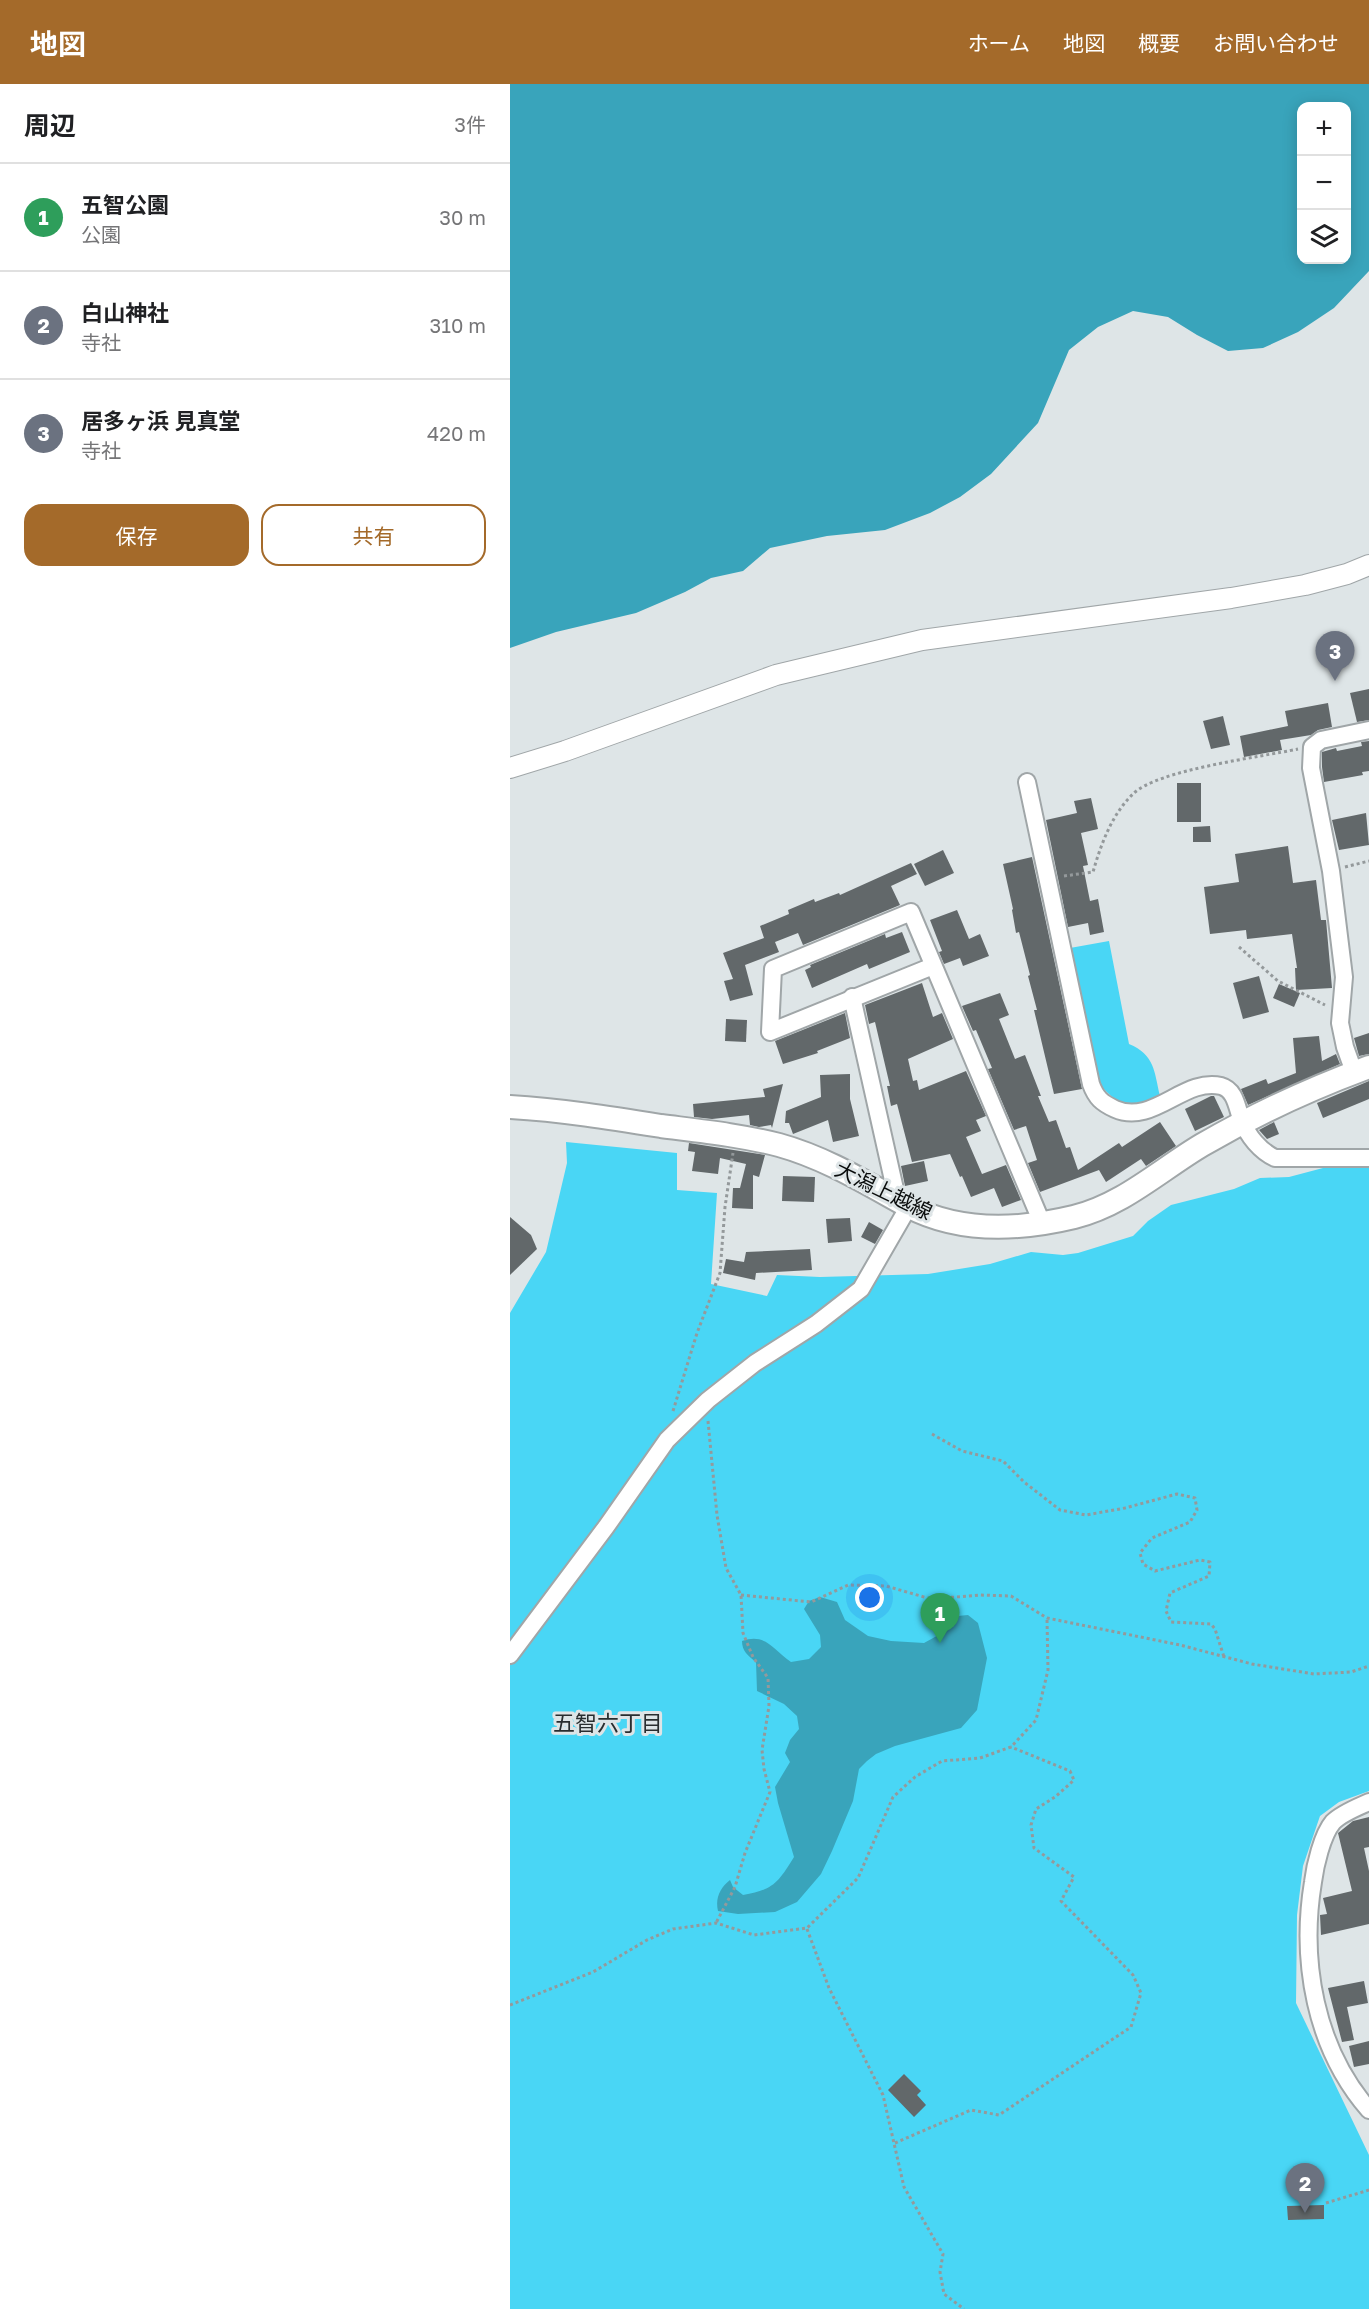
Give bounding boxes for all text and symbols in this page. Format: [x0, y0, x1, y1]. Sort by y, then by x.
text: 地図 [30, 27, 86, 60]
text: ホーム [968, 30, 1030, 56]
text: 地図 [1063, 30, 1105, 56]
text: 概要 [1138, 30, 1180, 56]
text: お問い合わせ [1213, 30, 1339, 56]
map controls [1297, 102, 1351, 264]
button: + [1297, 102, 1351, 156]
text: 周辺 [24, 110, 76, 141]
text: 3件 [454, 112, 486, 136]
button: − [1297, 156, 1351, 210]
text: 五智公園 [81, 191, 169, 218]
text: 1 [38, 205, 49, 229]
text: 30 m [439, 205, 486, 229]
button: layers [1297, 210, 1351, 264]
text: 公園 [81, 222, 121, 246]
text: 白山神社 [81, 299, 169, 326]
text: 2 [37, 313, 50, 337]
text: 310 m [430, 313, 486, 337]
text: 寺社 [81, 330, 121, 354]
text: 居多ヶ浜 見真堂 [81, 407, 241, 434]
text: 3 [37, 421, 50, 445]
text: 420 m [427, 421, 486, 445]
text: 寺社 [81, 438, 121, 462]
button: 保存 [24, 504, 249, 566]
button: 共有 [261, 504, 486, 566]
pin: 3 [1316, 632, 1354, 681]
street label: 大潟上越線 [831, 1155, 937, 1225]
your location [855, 1583, 884, 1612]
pin: 1 [920, 1594, 960, 1643]
district label: 五智六丁目 [553, 1709, 663, 1736]
pin: 2 [1286, 2164, 1324, 2213]

